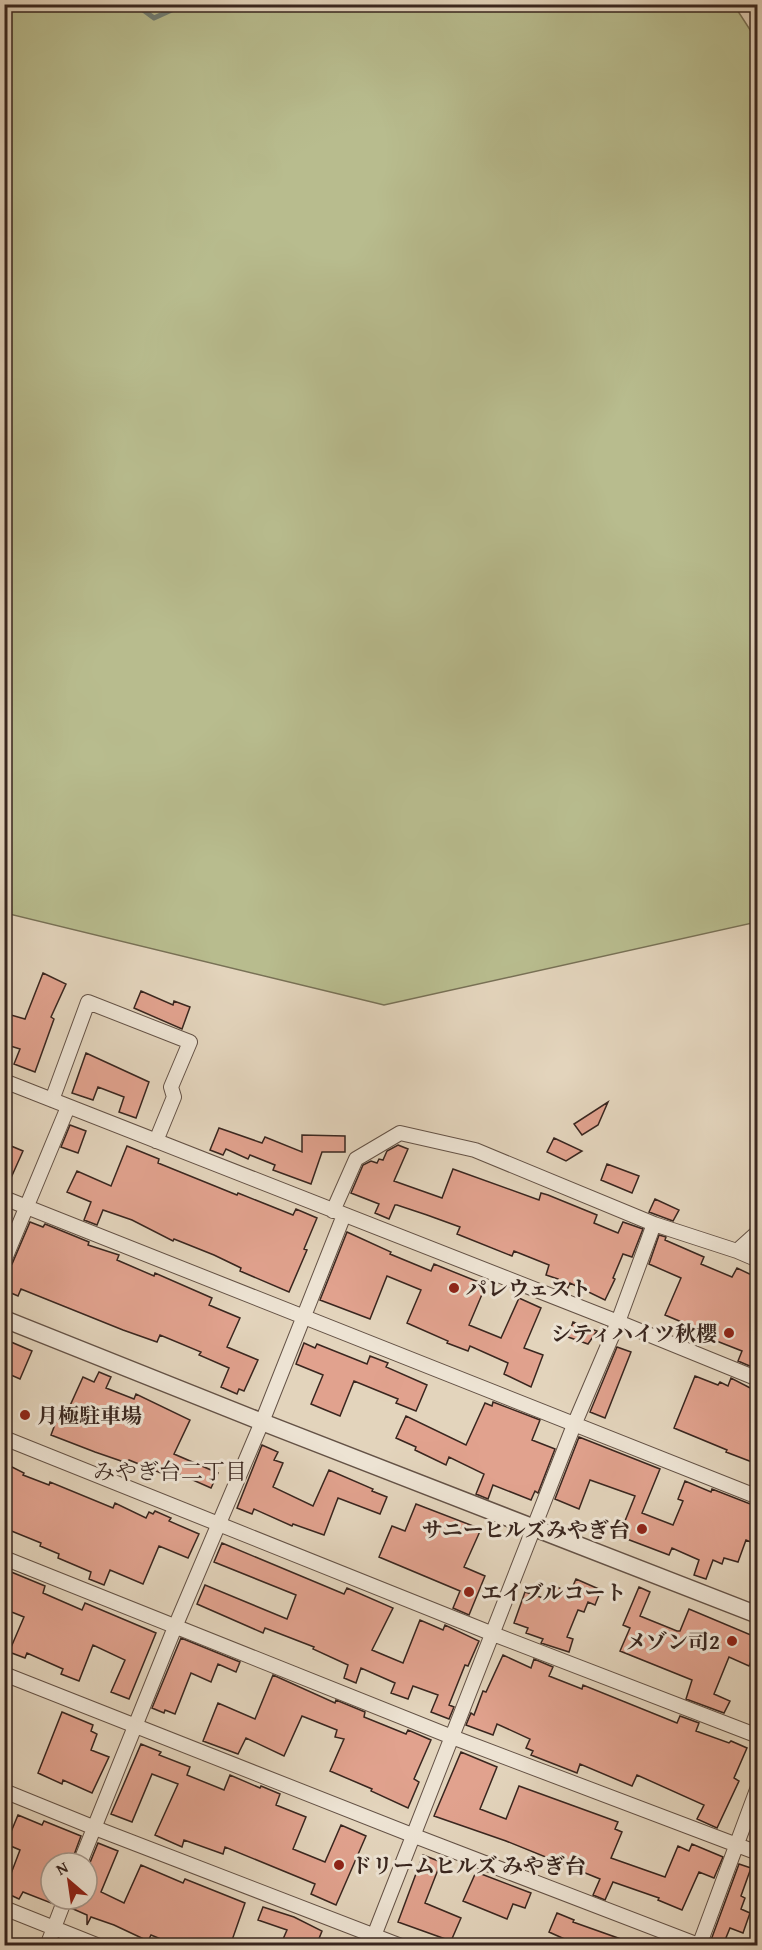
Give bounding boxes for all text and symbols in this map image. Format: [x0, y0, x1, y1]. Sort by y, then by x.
place label: パレウェスト [466, 1273, 591, 1304]
marker: パレウェスト [447, 1281, 461, 1295]
place label: シティハイツ秋櫻 [551, 1318, 717, 1349]
marker: シティハイツ秋櫻 [722, 1326, 736, 1340]
place label: 月極駐車場 [37, 1400, 142, 1431]
marker: 月極駐車場 [18, 1408, 32, 1422]
district label: みやぎ台二丁目 [93, 1455, 247, 1487]
place label: サニーヒルズみやぎ台 [421, 1514, 630, 1545]
marker: サニーヒルズみやぎ台 [635, 1522, 649, 1536]
place label: エイブルコート [481, 1577, 627, 1608]
marker: エイブルコート [462, 1585, 476, 1599]
place label: メゾン司2 [626, 1626, 720, 1657]
marker: メゾン司2 [725, 1634, 739, 1648]
place label: ドリームヒルズ みやぎ台 [351, 1850, 586, 1881]
north arrow [39, 1851, 99, 1911]
text: N [51, 1855, 72, 1881]
marker: ドリームヒルズ みやぎ台 [332, 1858, 346, 1872]

